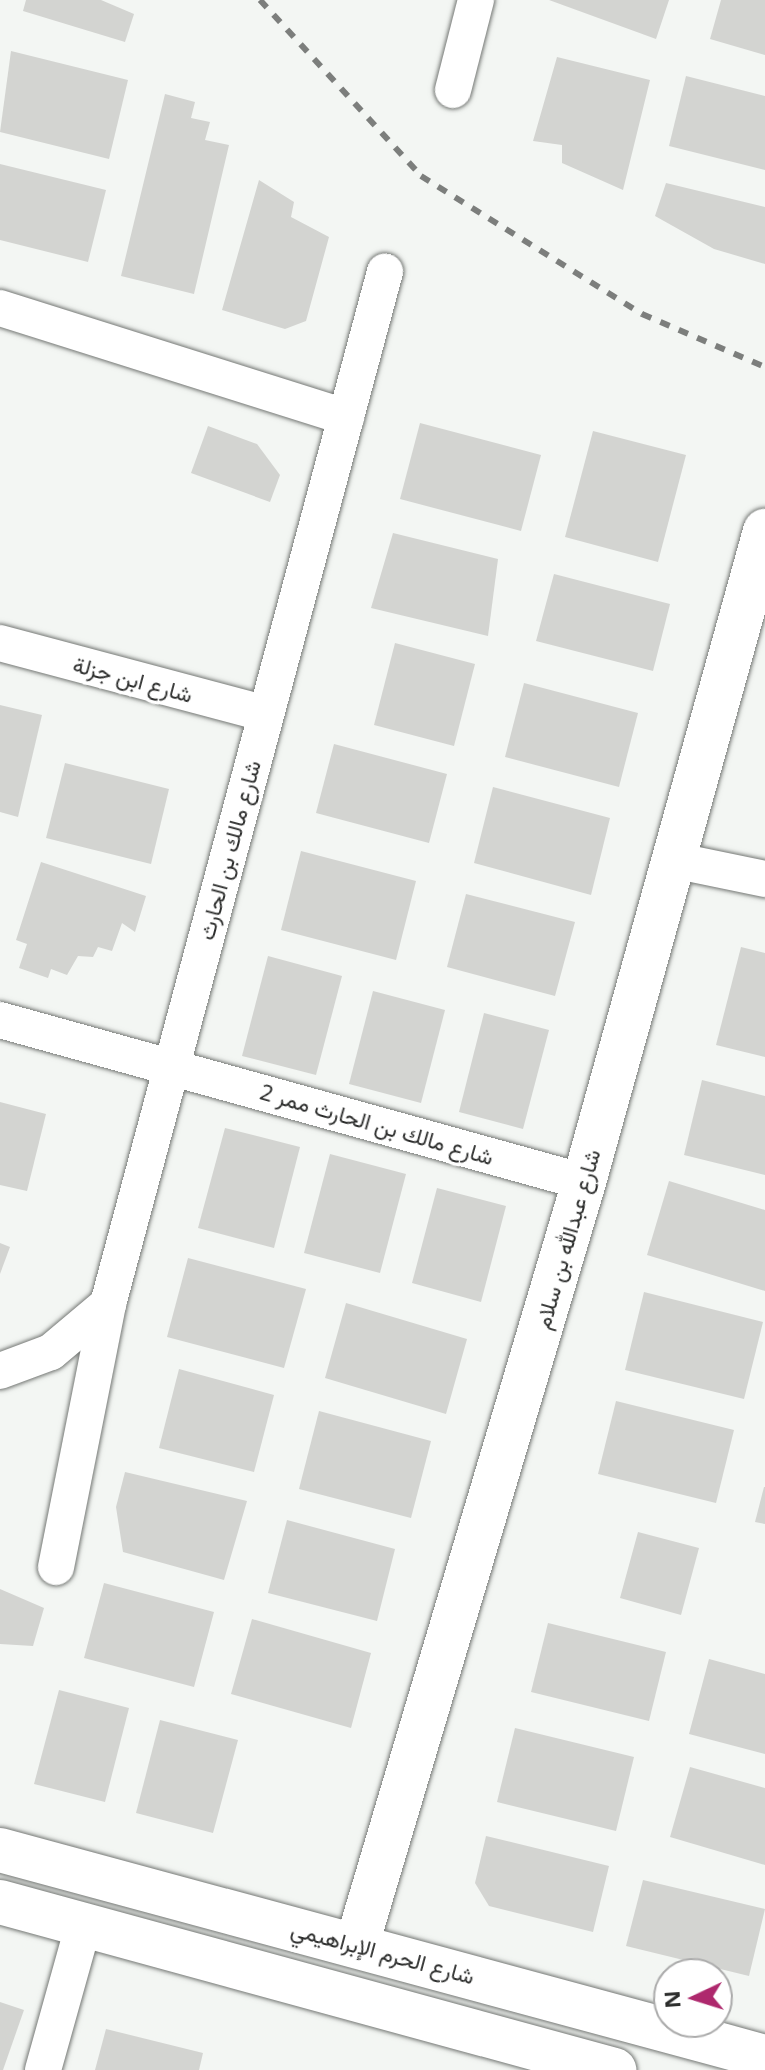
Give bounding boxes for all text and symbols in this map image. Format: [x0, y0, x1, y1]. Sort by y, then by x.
street label: شارع ابن جزلة [70, 650, 196, 708]
street label: شارع مالك بن الحارث [192, 757, 266, 943]
street label: شارع مالك بن الحارث ممر 2 [257, 1078, 497, 1170]
street label: شارع عبدالله بن سلام [529, 1146, 605, 1332]
street label: شارع الحرم الإبراهيمي [288, 1915, 478, 1989]
north arrow [653, 1958, 733, 2038]
text: N [655, 1990, 687, 2010]

